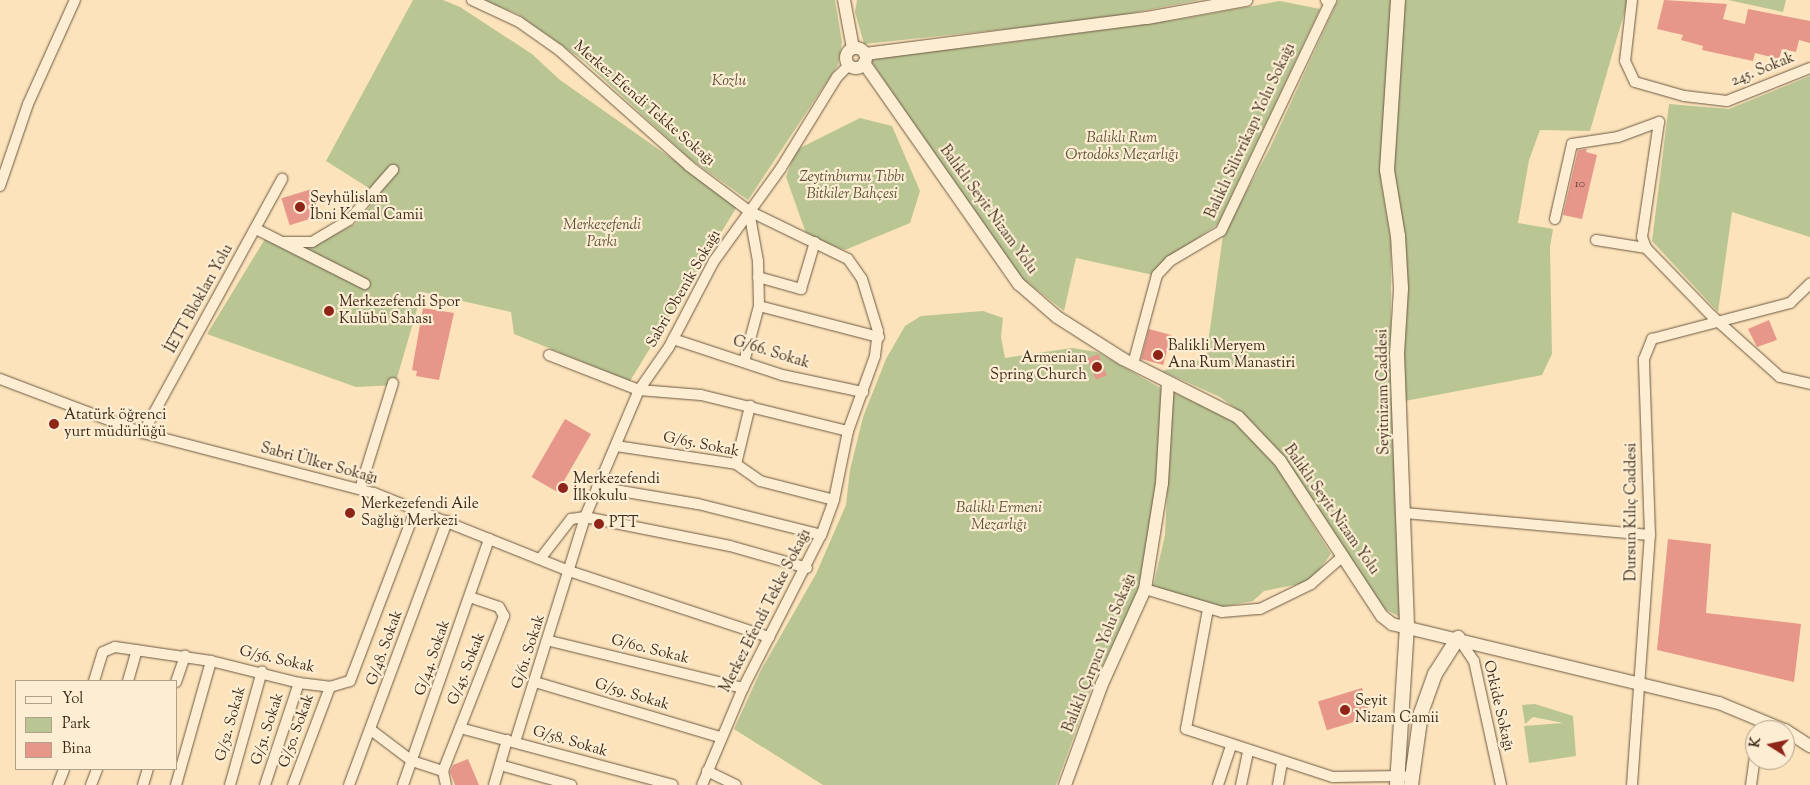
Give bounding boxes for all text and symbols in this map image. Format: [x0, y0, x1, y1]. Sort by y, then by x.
street label: Merkez Efendi Tekke Sokağı [570, 38, 718, 170]
street label: Balıklı Silivrikapı Yolu Sokağı [1202, 40, 1300, 222]
street label: 245. Sokak [1729, 49, 1797, 91]
park label: Kozlu [712, 73, 746, 91]
park label: Balıklı Rum Ortodoks Mezarlığı [1065, 129, 1179, 164]
street label: Balıklı Seyit Nizam Yolu [935, 142, 1041, 278]
park label: Zeytinburnu Tıbbı Bitkiler Bahçesi [799, 168, 905, 203]
house number: 10 [1575, 178, 1585, 192]
place label: Şeyhülislam İbni Kemal Camii [310, 189, 423, 224]
marker: Şeyhülislam İbni Kemal Camii [294, 201, 306, 213]
park label: Merkezefendi Parkı [563, 216, 641, 251]
street label: Sabri Obenik Sokağı [643, 227, 725, 351]
street label: İETT Blokları Yolu [163, 241, 237, 357]
place label: Merkezefendi Spor Kulübü Sahası [339, 293, 460, 328]
marker: Merkezefendi Spor Kulübü Sahası [323, 305, 335, 317]
street label: Seyitnizam Caddesi [1374, 329, 1394, 455]
street label: G/66. Sokak [730, 333, 812, 373]
place label: Balikli Meryem Ana Rum Manastiri [1168, 337, 1295, 372]
place label: Armenian Spring Church [990, 349, 1087, 384]
marker: Balikli Meryem Ana Rum Manastiri [1152, 349, 1164, 361]
marker: Armenian Spring Church [1091, 361, 1103, 373]
place label: Atatürk öğrenci yurt müdürlüğü [64, 406, 167, 441]
marker: Atatürk öğrenci yurt müdürlüğü [48, 418, 60, 430]
street label: G/65. Sokak [661, 429, 741, 461]
street label: Sabri Ülker Sokağı [258, 440, 380, 488]
street label: Balıklı Seyit Nizam Yolu [1279, 441, 1383, 579]
street label: Dursun Kılıç Caddesi [1623, 443, 1641, 581]
place label: Merkezefendi İlkokulu [573, 470, 660, 505]
marker: Merkezefendi İlkokulu [557, 482, 569, 494]
place label: Merkezefendi Aile Sağlığı Merkezi [361, 495, 479, 530]
park label: Balıklı Ermeni Mezarlığı [956, 499, 1042, 534]
marker: Merkezefendi Aile Sağlığı Merkezi [343, 506, 357, 520]
place label: PTT [609, 515, 639, 533]
marker: PTT [593, 518, 605, 530]
street label: Merkez Efendi Tekke Sokağı [717, 526, 815, 696]
street label: Balıklı Çırpıcı Yolu Sokağı [1060, 571, 1140, 735]
street label: G/48. Sokak [363, 608, 407, 688]
street label: G/61. Sokak [509, 613, 549, 691]
street label: G/44. Sokak [412, 618, 454, 698]
street label: G/45. Sokak [444, 630, 490, 708]
street label: G/60. Sokak [609, 632, 691, 668]
street label: G/56. Sokak [237, 643, 317, 677]
street label: Orkide Sokağı [1479, 659, 1517, 753]
street label: G/59. Sokak [592, 675, 672, 715]
legend [15, 680, 178, 770]
street label: G/52. Sokak [212, 685, 250, 763]
text: Yol [62, 689, 84, 710]
street label: G/51. Sokak [248, 691, 288, 767]
street label: G/50. Sokak [275, 692, 319, 770]
place label: Seyit Nizam Camii [1355, 692, 1439, 727]
marker: Seyit Nizam Camii [1339, 704, 1351, 716]
text: Park [62, 714, 91, 735]
north arrow [1745, 720, 1795, 770]
street label: G/58. Sokak [530, 723, 610, 761]
text: K [1745, 736, 1767, 749]
text: Bina [62, 739, 92, 760]

